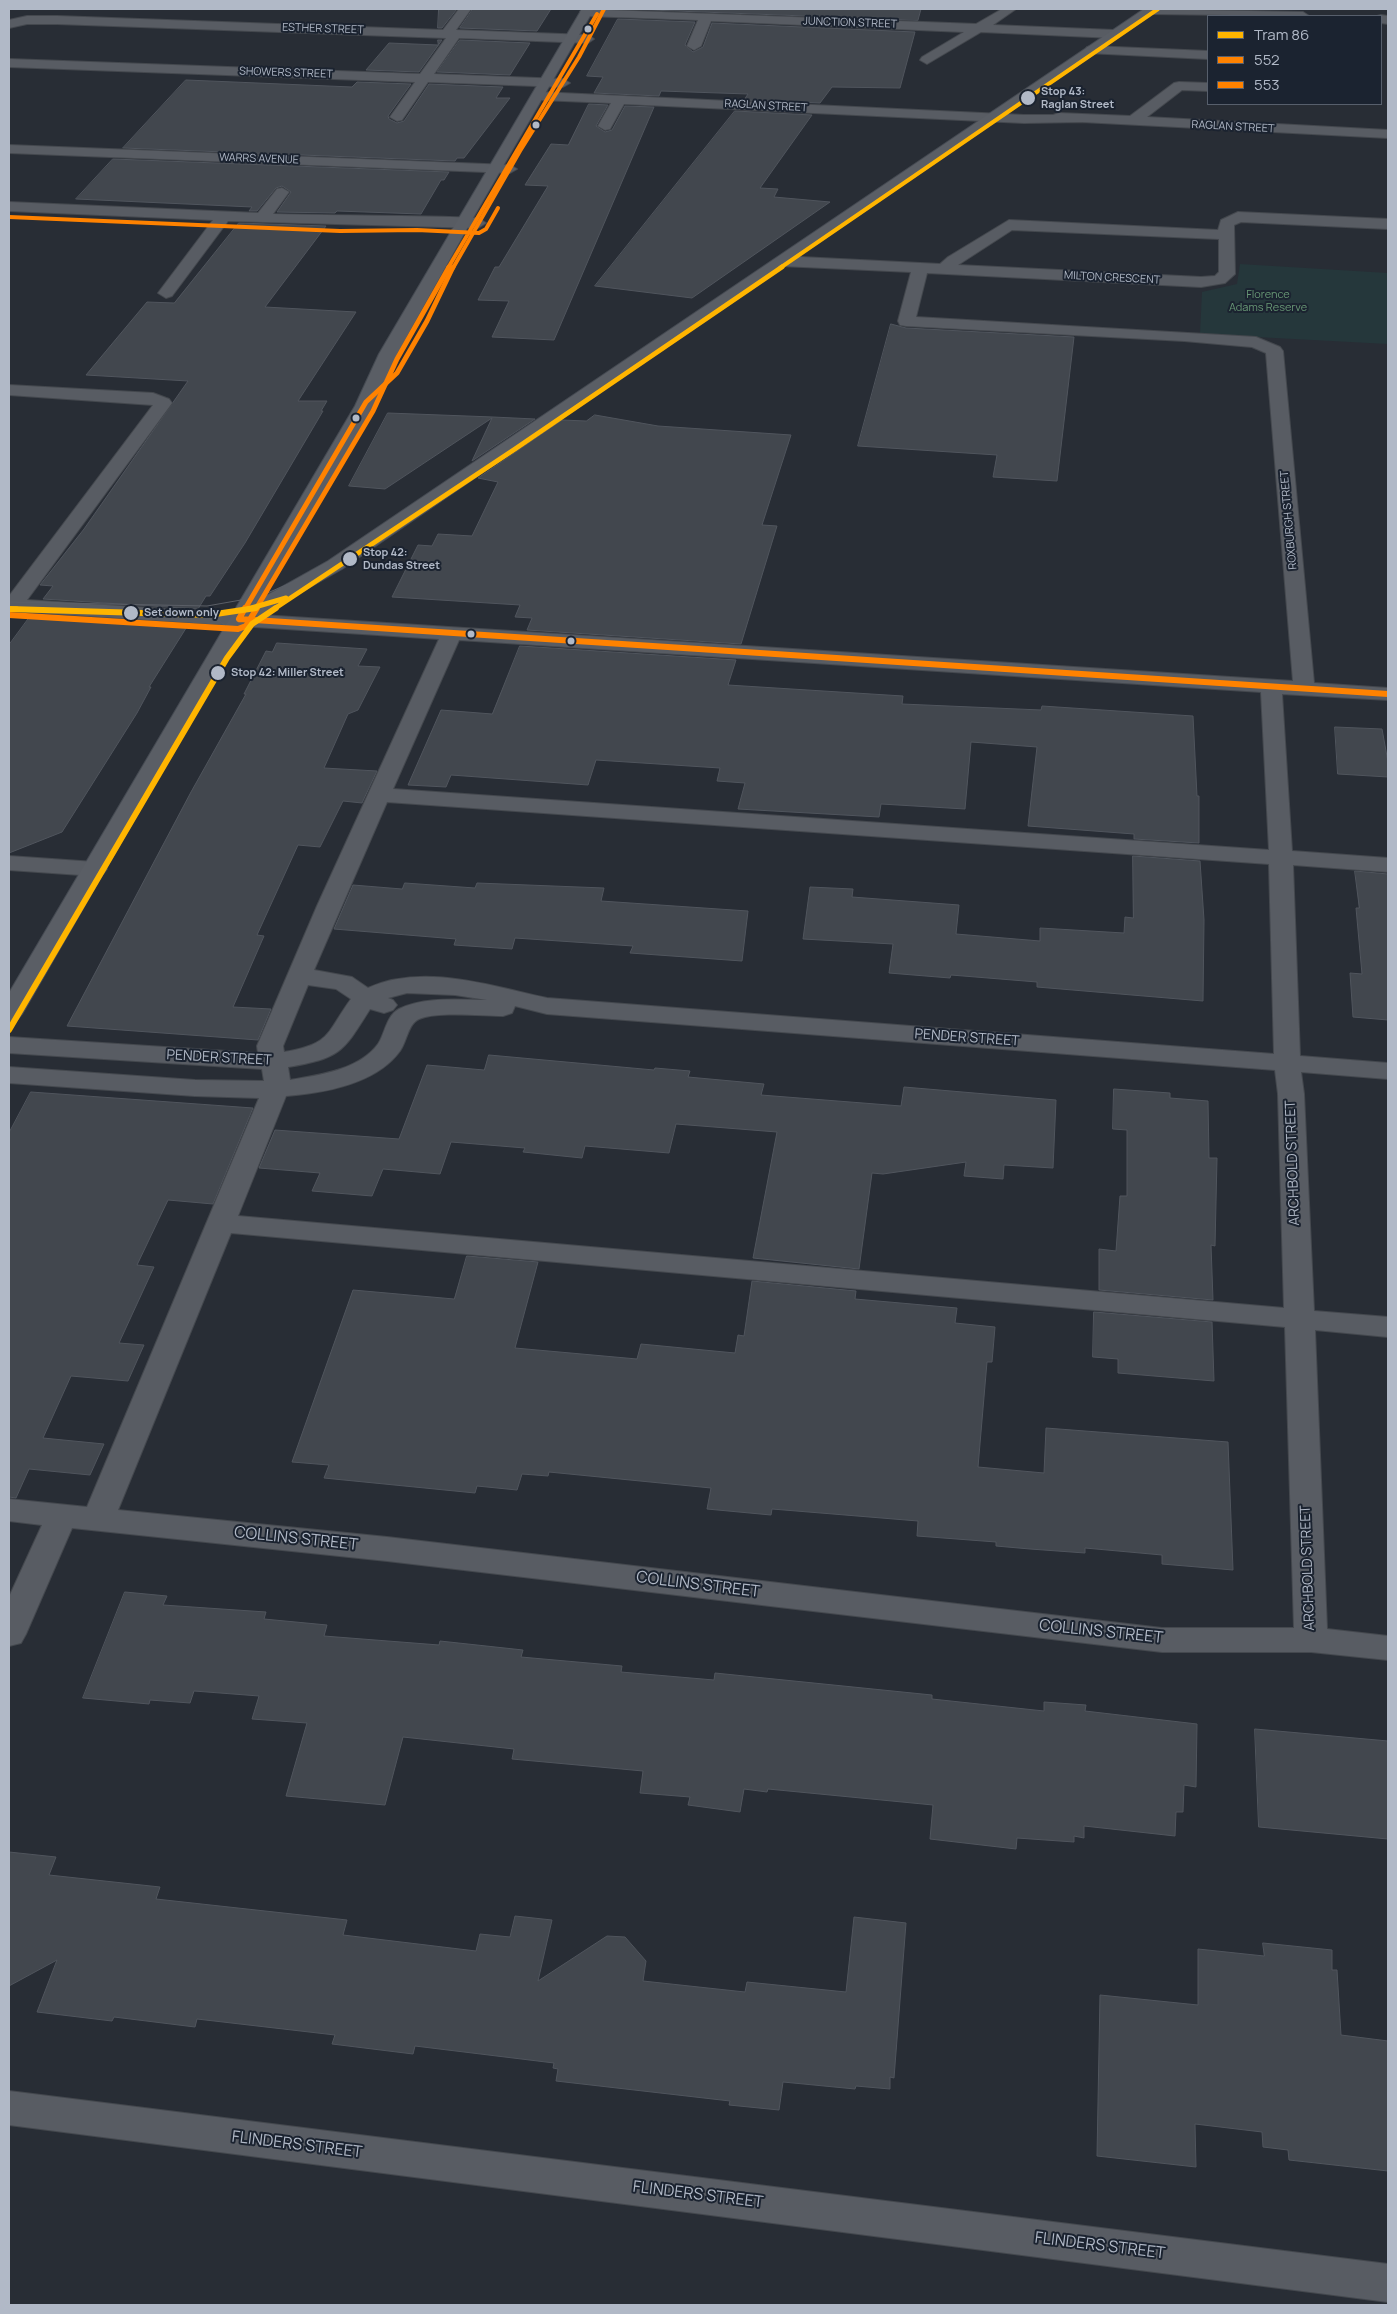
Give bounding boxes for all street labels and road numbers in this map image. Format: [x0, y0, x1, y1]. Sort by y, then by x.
street label: JUNCTION STREET [803, 15, 897, 31]
street label: ESTHER STREET [282, 21, 364, 37]
street label: SHOWERS STREET [239, 65, 333, 81]
street label: RAGLAN STREET [724, 97, 808, 115]
street label: RAGLAN STREET [1191, 118, 1275, 136]
street label: WARRS AVENUE [219, 151, 299, 167]
street label: MILTON CRESCENT [1064, 269, 1160, 287]
street label: ROXBURGH STREET [1278, 470, 1300, 570]
street label: PENDER STREET [914, 1026, 1020, 1050]
street label: PENDER STREET [166, 1047, 272, 1069]
street label: ARCHBOLD STREET [1282, 1100, 1304, 1226]
street label: ARCHBOLD STREET [1297, 1505, 1319, 1631]
street label: COLLINS STREET [233, 1523, 359, 1555]
street label: COLLINS STREET [635, 1568, 761, 1602]
street label: COLLINS STREET [1038, 1616, 1164, 1648]
street label: FLINDERS STREET [231, 2127, 363, 2163]
street label: FLINDERS STREET [632, 2177, 764, 2213]
street label: FLINDERS STREET [1034, 2228, 1166, 2264]

